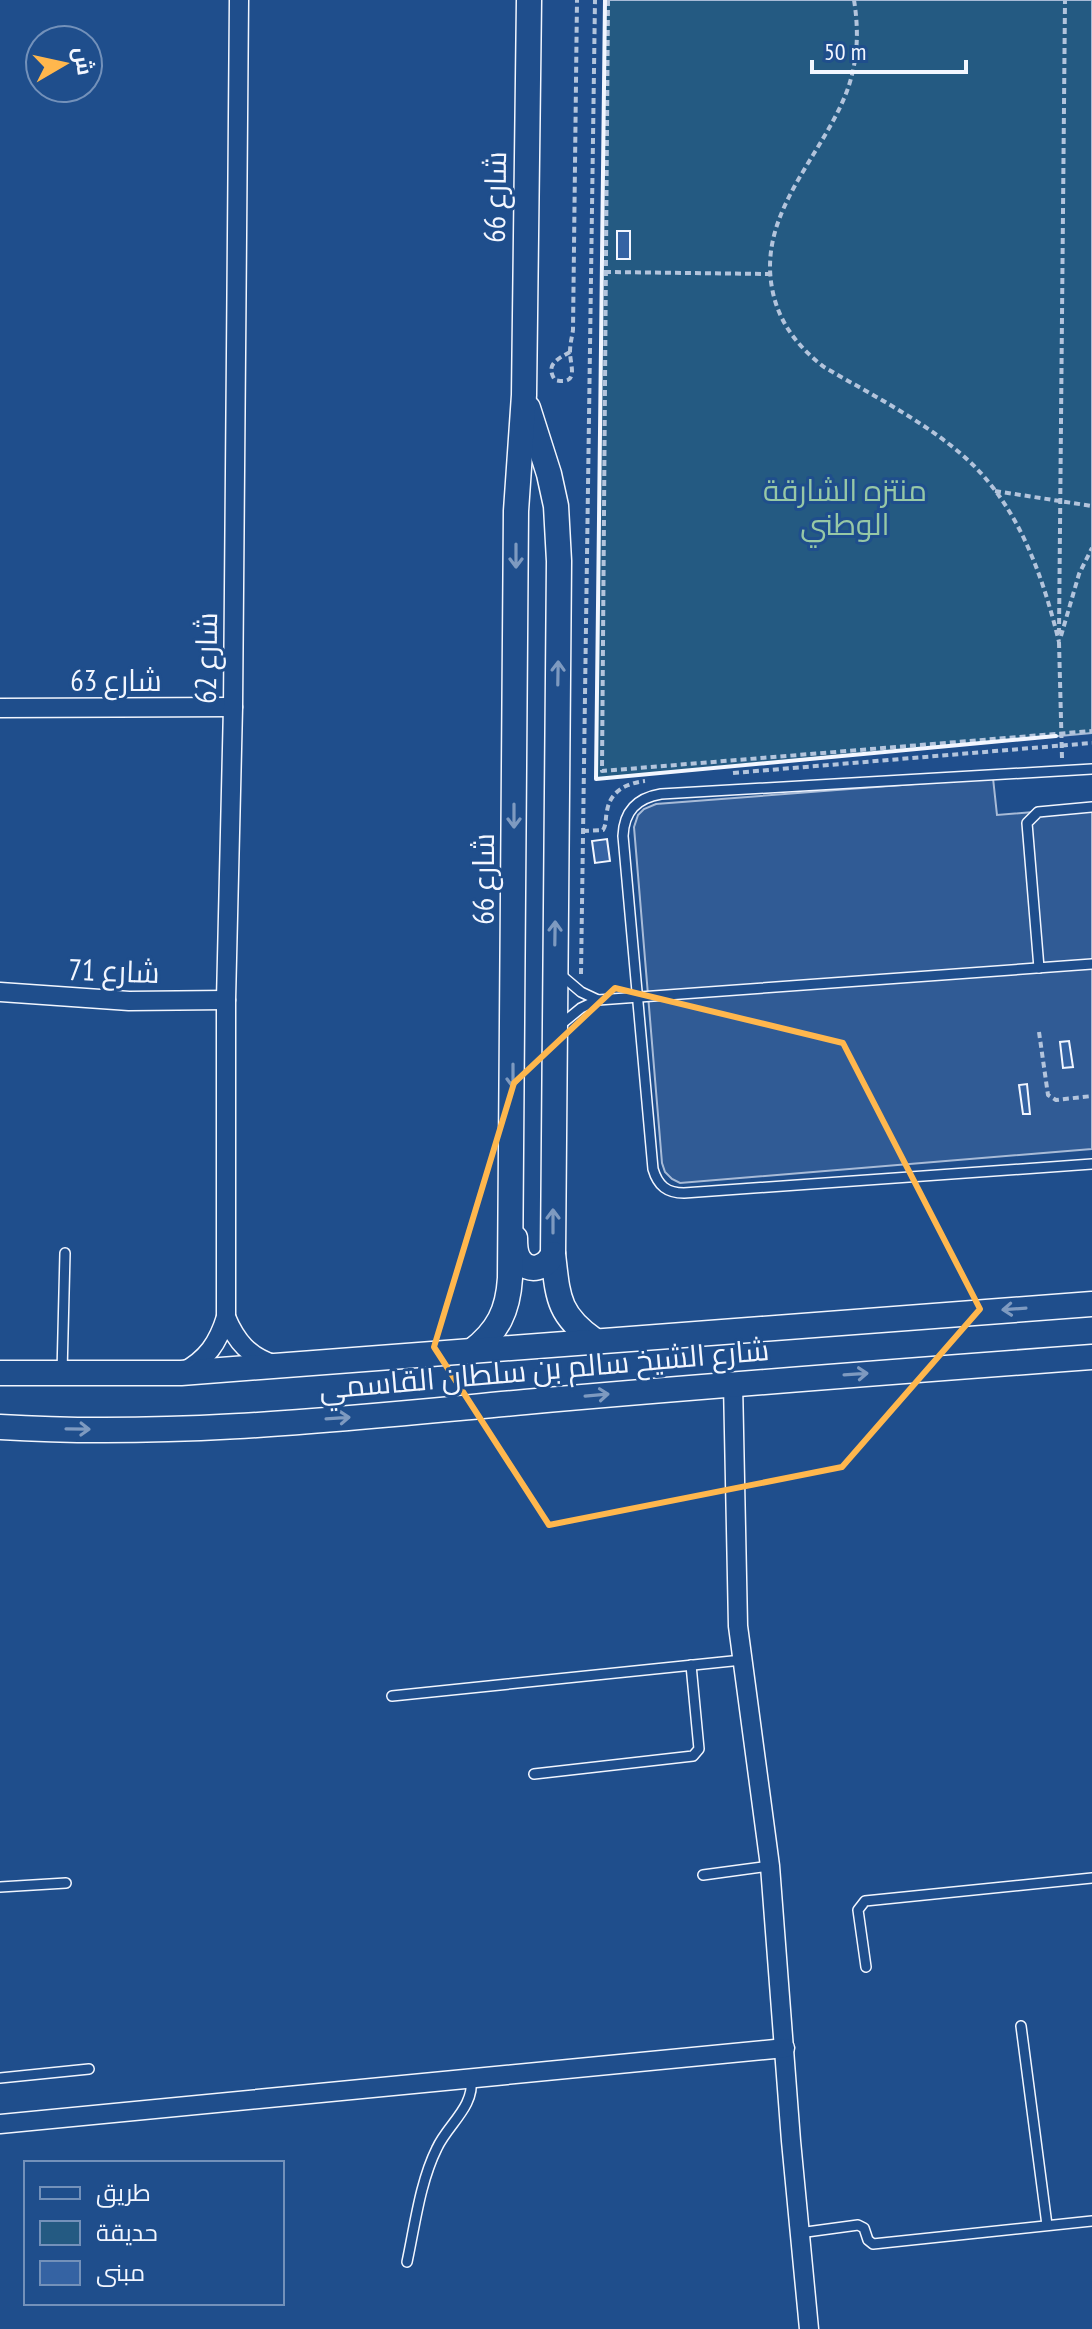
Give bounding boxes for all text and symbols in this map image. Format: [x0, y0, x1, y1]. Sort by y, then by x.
north arrow [24, 24, 104, 104]
scale bar [812, 24, 966, 74]
text: 50 m [824, 36, 866, 67]
text: ش [68, 45, 100, 77]
street label: شارع 66 [474, 151, 516, 243]
park label: منتزه الشارقة الوطني [763, 470, 927, 548]
one-way arrow [508, 542, 524, 569]
street label: شارع 62 [185, 612, 227, 704]
street label: شارع 63 [70, 660, 162, 701]
one-way arrow [550, 660, 566, 687]
one-way arrow [506, 802, 522, 829]
street label: شارع 66 [463, 833, 504, 925]
one-way arrow [547, 920, 563, 947]
street label: شارع 71 [68, 949, 160, 993]
one-way arrow [505, 1062, 521, 1089]
one-way arrow [545, 1208, 561, 1235]
one-way arrow [1001, 1302, 1028, 1317]
street label: شارع الشيخ سالم بن سلطان القاسمي [317, 1329, 771, 1412]
one-way arrow [842, 1366, 869, 1381]
one-way arrow [583, 1388, 610, 1403]
one-way arrow [324, 1410, 351, 1425]
one-way arrow [64, 1421, 91, 1436]
legend [24, 2161, 284, 2305]
text: طريق [96, 2177, 151, 2208]
text: حديقة [96, 2217, 158, 2248]
text: مبنى [96, 2257, 145, 2288]

